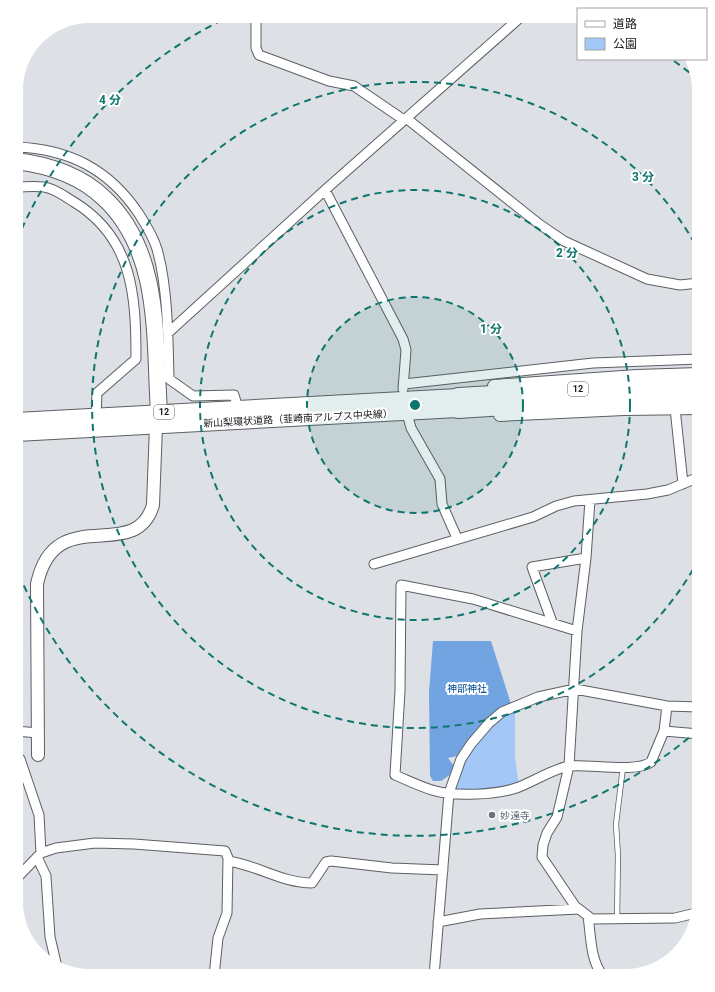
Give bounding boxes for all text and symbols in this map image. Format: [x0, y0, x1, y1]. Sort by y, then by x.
legend [577, 8, 707, 60]
text: 道路 [613, 17, 637, 31]
text: 公園 [613, 37, 637, 51]
text: 4 分 [99, 93, 121, 107]
text: 3 分 [632, 170, 654, 184]
text: 2 分 [556, 246, 578, 260]
text: 1 分 [480, 322, 502, 336]
road number: 12 [568, 382, 588, 396]
centre of rings [408, 398, 422, 412]
road number: 12 [154, 405, 174, 419]
street label: 新山梨環状道路（韮崎南アルプス中央線） [203, 408, 393, 429]
park label: 神部神社 [447, 683, 487, 694]
marker: 妙遠寺 [487, 810, 497, 820]
place label: 妙遠寺 [500, 810, 530, 821]

